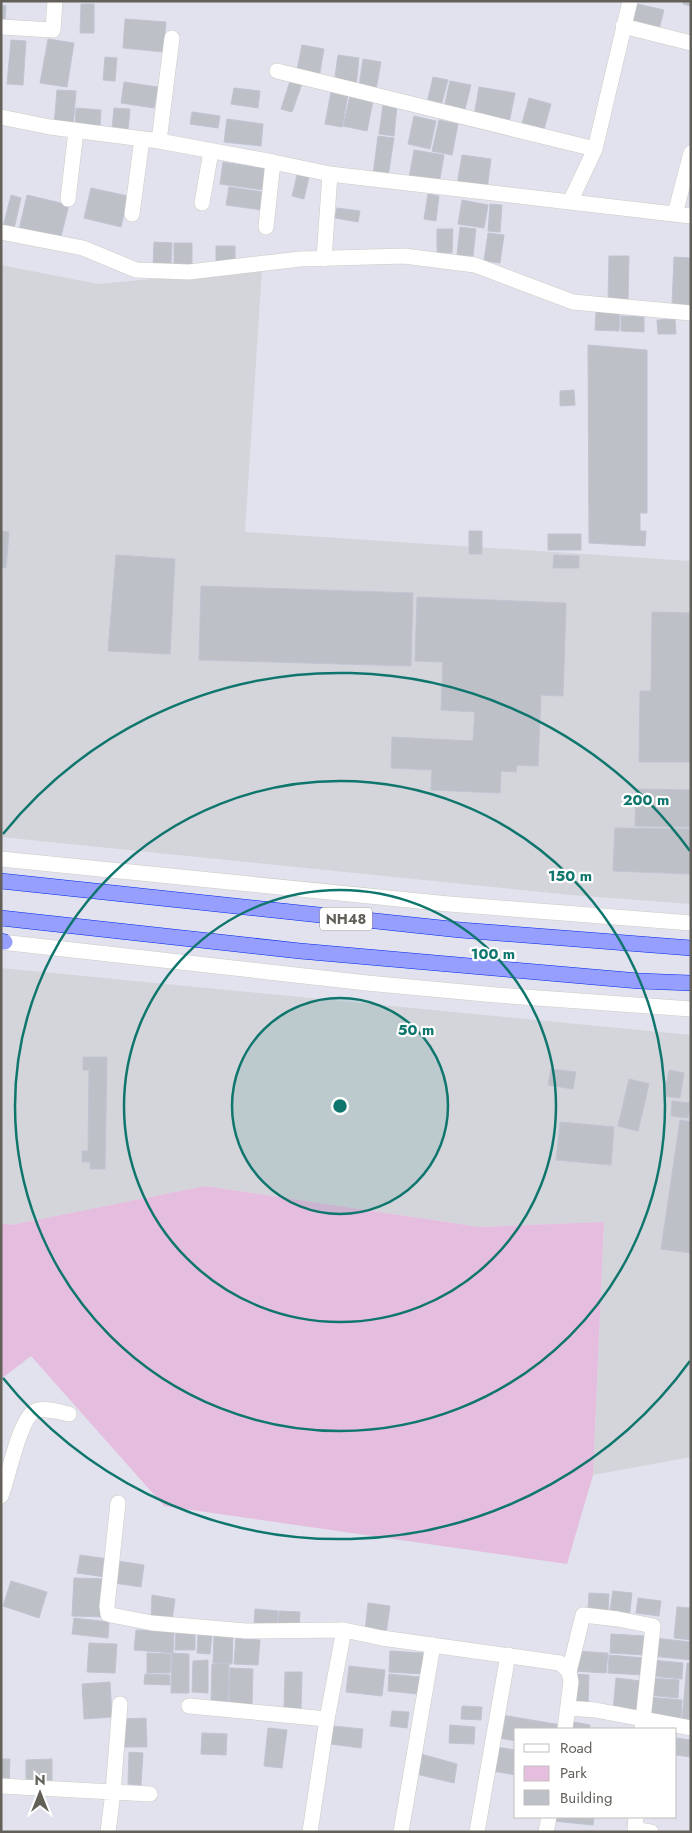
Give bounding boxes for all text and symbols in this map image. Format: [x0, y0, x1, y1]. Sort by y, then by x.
text: 200 m [623, 789, 669, 811]
text: 150 m [548, 865, 592, 887]
road number: NH48 [320, 908, 372, 931]
text: 100 m [471, 943, 515, 965]
text: 50 m [398, 1019, 434, 1041]
centre of rings [331, 1097, 349, 1115]
legend [514, 1728, 677, 1818]
text: Road [560, 1737, 592, 1759]
text: Park [560, 1762, 587, 1784]
north arrow [15, 1768, 65, 1818]
text: N [34, 1770, 46, 1790]
text: Building [560, 1787, 612, 1809]

